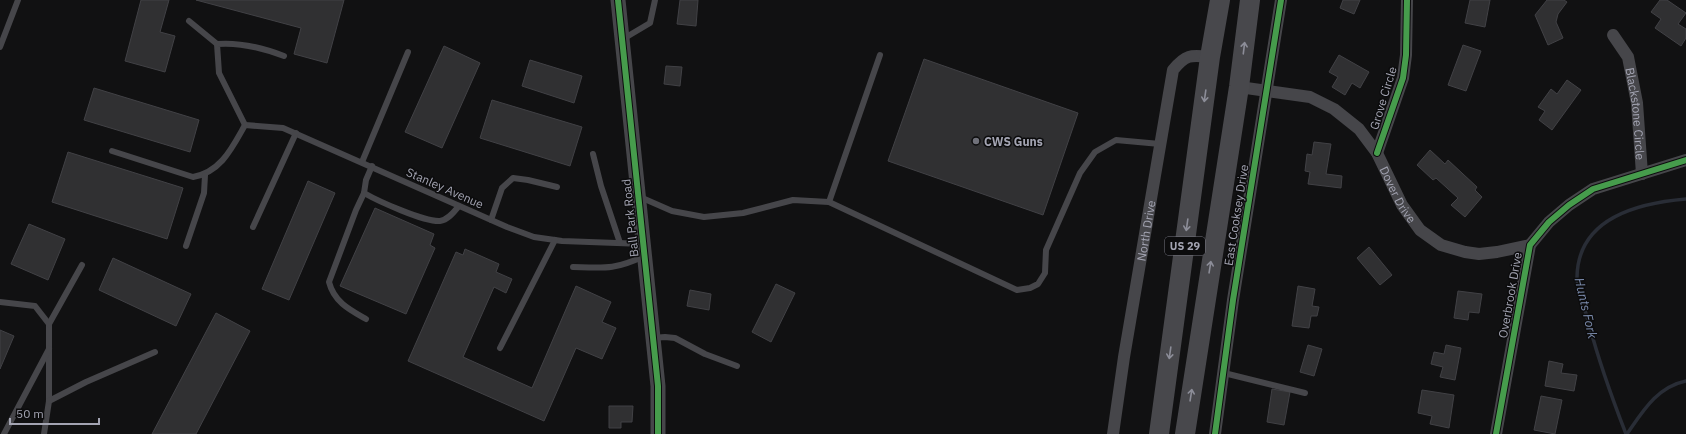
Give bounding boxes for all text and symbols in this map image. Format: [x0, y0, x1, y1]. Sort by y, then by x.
one-way arrow [1240, 42, 1248, 55]
street label: Grove Circle [1366, 64, 1400, 131]
street label: Blackstone Circle [1623, 66, 1649, 161]
one-way arrow [1201, 89, 1209, 102]
place label: CWS Guns [984, 134, 1043, 149]
marker: CWS Guns [971, 136, 981, 146]
street label: East Cooksey Drive [1221, 163, 1251, 267]
street label: Stanley Avenue [404, 164, 486, 212]
street label: Dover Drive [1377, 164, 1420, 226]
street label: Ball Park Road [618, 178, 642, 258]
street label: North Drive [1133, 199, 1158, 262]
one-way arrow [1184, 218, 1191, 231]
road number: US 29 [1165, 237, 1205, 255]
street label: Overbrook Drive [1495, 250, 1525, 339]
one-way arrow [1206, 261, 1214, 274]
water label: Hunts Fork [1571, 276, 1601, 340]
one-way arrow [1166, 346, 1174, 359]
one-way arrow [1187, 389, 1195, 402]
scale bar [10, 400, 99, 426]
text: 50 m [16, 406, 44, 421]

